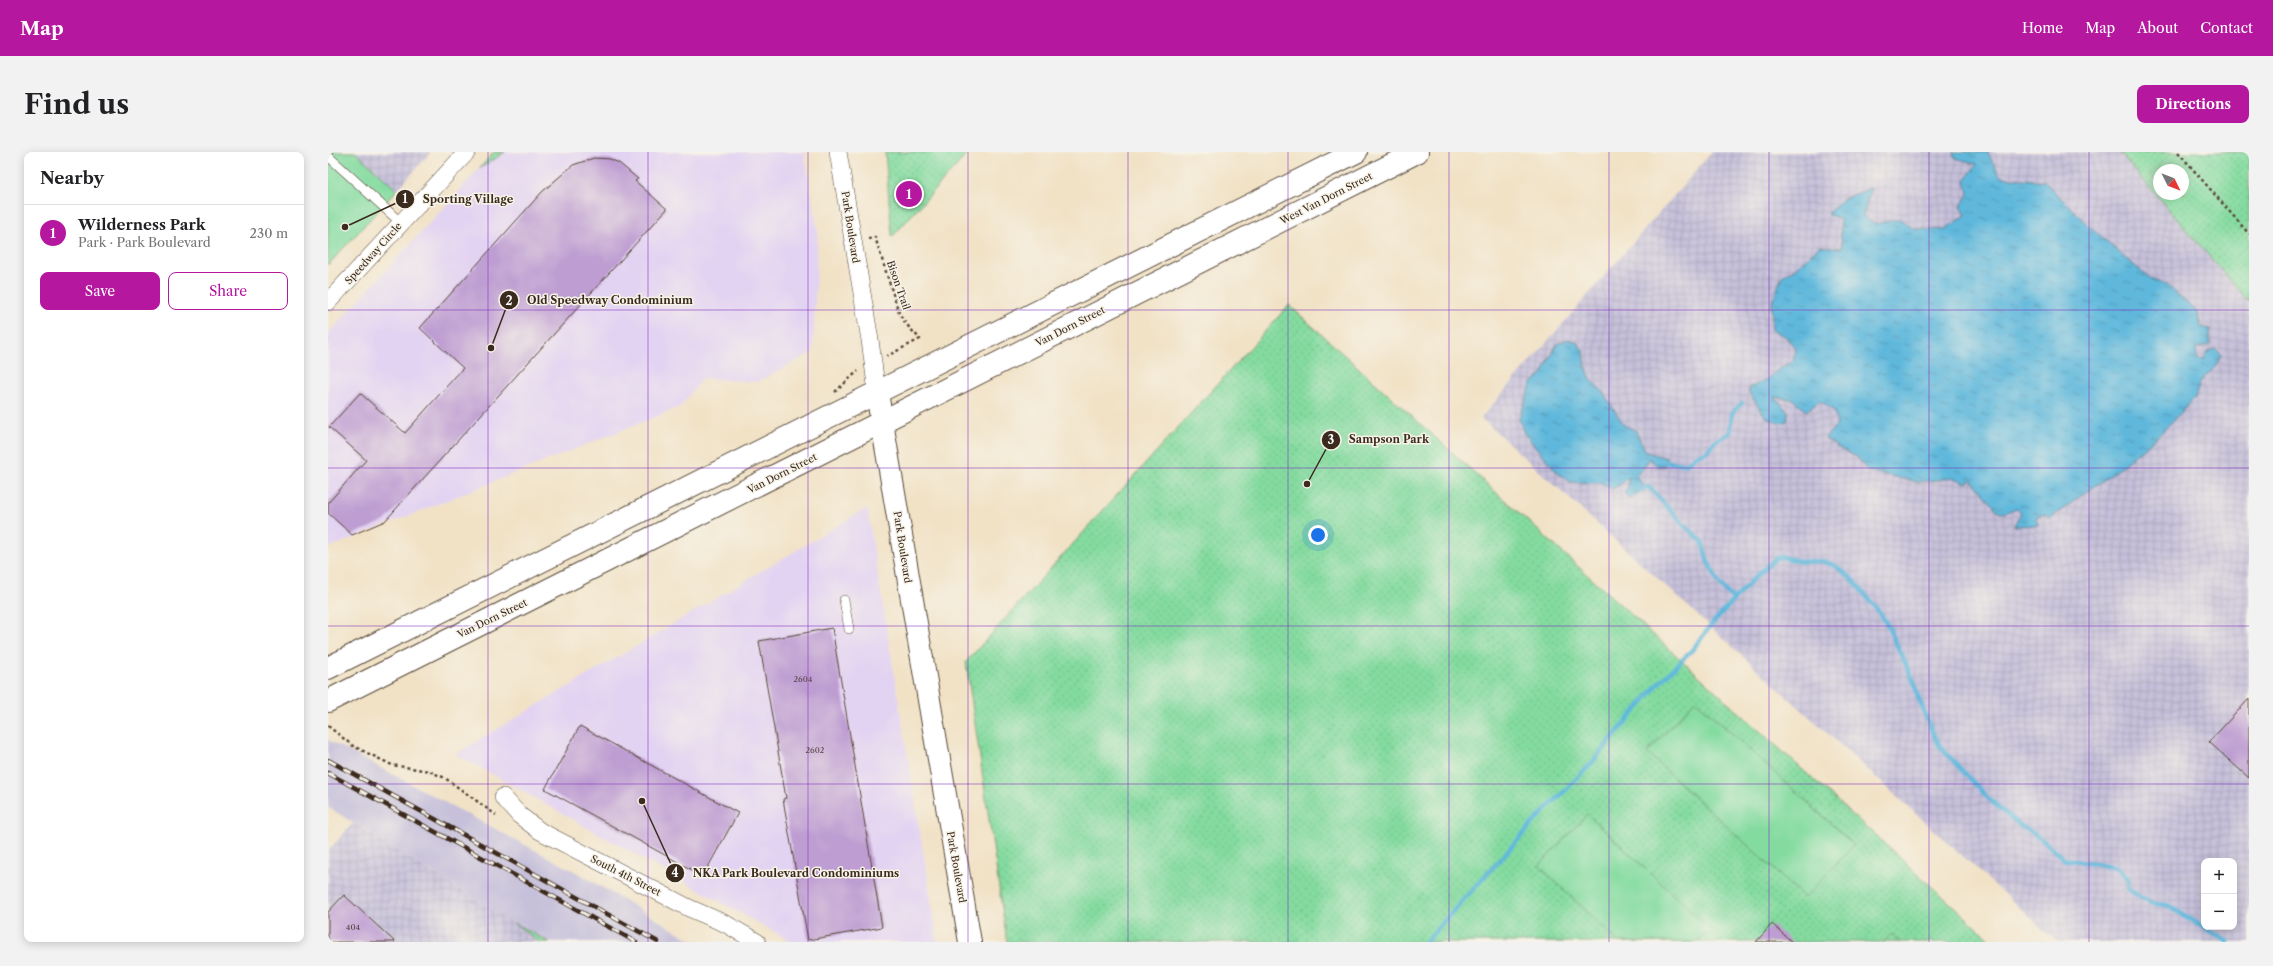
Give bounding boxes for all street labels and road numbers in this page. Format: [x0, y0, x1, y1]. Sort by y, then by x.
street label: West Van Dorn Street [1277, 169, 1375, 228]
street label: Park Boulevard [838, 190, 863, 264]
street label: Speedway Circle [342, 219, 405, 287]
street label: Bison Trail [884, 259, 913, 312]
street label: Van Dorn Street [1032, 303, 1108, 350]
street label: Van Dorn Street [744, 450, 820, 497]
street label: Park Boulevard [890, 510, 915, 584]
street label: Van Dorn Street [454, 596, 530, 641]
street label: Park Boulevard [944, 830, 969, 904]
street label: South 4th Street [588, 852, 664, 899]

